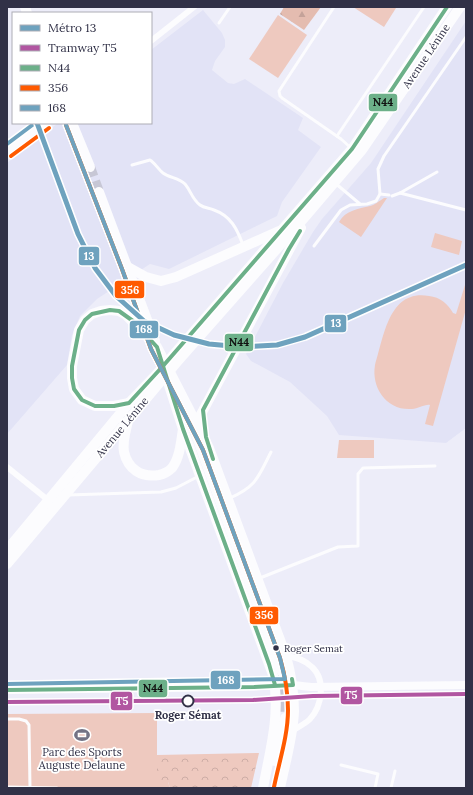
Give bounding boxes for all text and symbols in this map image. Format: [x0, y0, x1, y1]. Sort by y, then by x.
legend [12, 12, 152, 124]
text: Métro 13 [48, 20, 97, 35]
street label: Avenue Lénine [399, 21, 453, 92]
text: Tramway T5 [48, 40, 117, 55]
text: N44 [48, 60, 71, 75]
text: 356 [48, 80, 68, 95]
line badge: N44 [368, 93, 398, 112]
text: N44 [373, 95, 393, 109]
text: 168 [48, 100, 66, 115]
line badge: 13 [78, 246, 100, 266]
text: 13 [84, 249, 94, 263]
line badge: 356 [114, 280, 145, 299]
text: 356 [121, 283, 139, 297]
line badge: 13 [324, 314, 347, 333]
text: 13 [331, 316, 341, 330]
line badge: 168 [129, 320, 159, 339]
text: 168 [135, 322, 153, 336]
line badge: N44 [224, 333, 254, 352]
text: N44 [229, 335, 249, 349]
street label: Avenue Lénine [92, 394, 151, 461]
line badge: 356 [249, 606, 279, 625]
text: 356 [255, 608, 273, 622]
place label: Roger Semat [284, 642, 343, 655]
marker: Roger Semat [271, 643, 281, 653]
line badge: 168 [210, 670, 241, 690]
text: 168 [217, 673, 235, 687]
line badge: N44 [138, 679, 168, 698]
text: N44 [143, 681, 163, 695]
line badge: T5 [340, 686, 363, 705]
text: T5 [344, 688, 358, 702]
line badge: T5 [110, 691, 133, 711]
text: T5 [115, 694, 129, 708]
marker: Roger Sémat [181, 694, 195, 708]
place label: Roger Sémat [155, 708, 222, 722]
sports icon: Parc des Sports Auguste Delaune [73, 726, 91, 744]
place label: Parc des Sports Auguste Delaune [38, 745, 125, 772]

